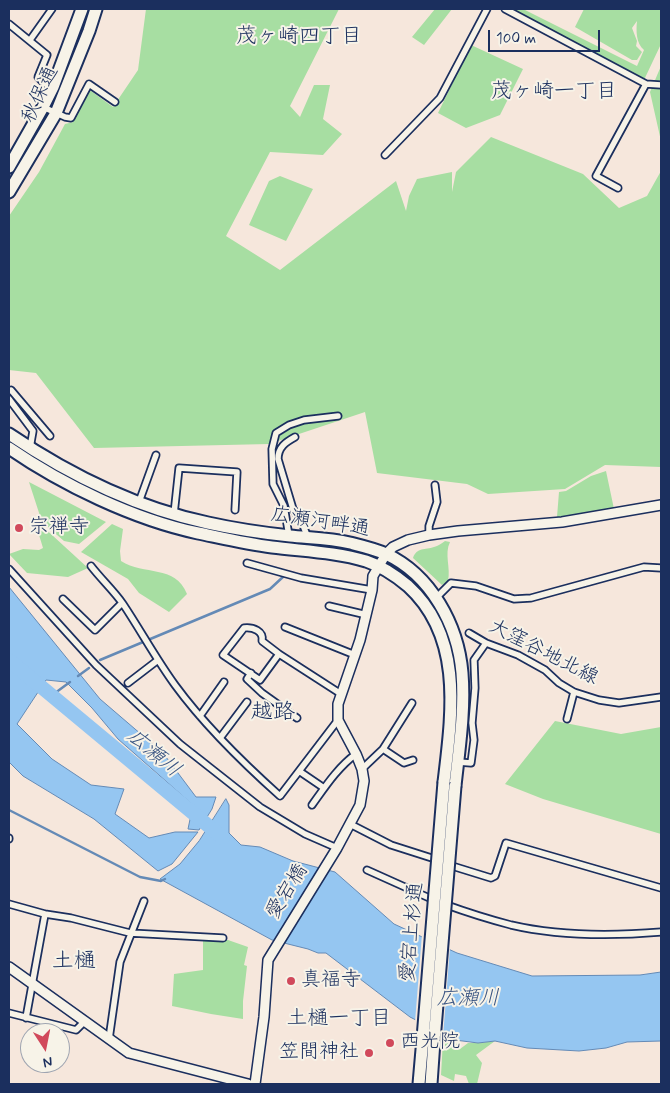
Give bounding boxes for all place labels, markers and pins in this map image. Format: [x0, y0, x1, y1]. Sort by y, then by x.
place label: 宗禅寺 [29, 516, 89, 540]
marker: 宗禅寺 [13, 522, 25, 534]
place label: 真福寺 [301, 969, 361, 993]
marker: 真福寺 [285, 975, 297, 987]
place label: 西光院 [400, 1031, 460, 1055]
marker: 西光院 [384, 1037, 396, 1049]
place label: 笠間神社 [279, 1041, 359, 1065]
marker: 笠間神社 [363, 1047, 375, 1059]

